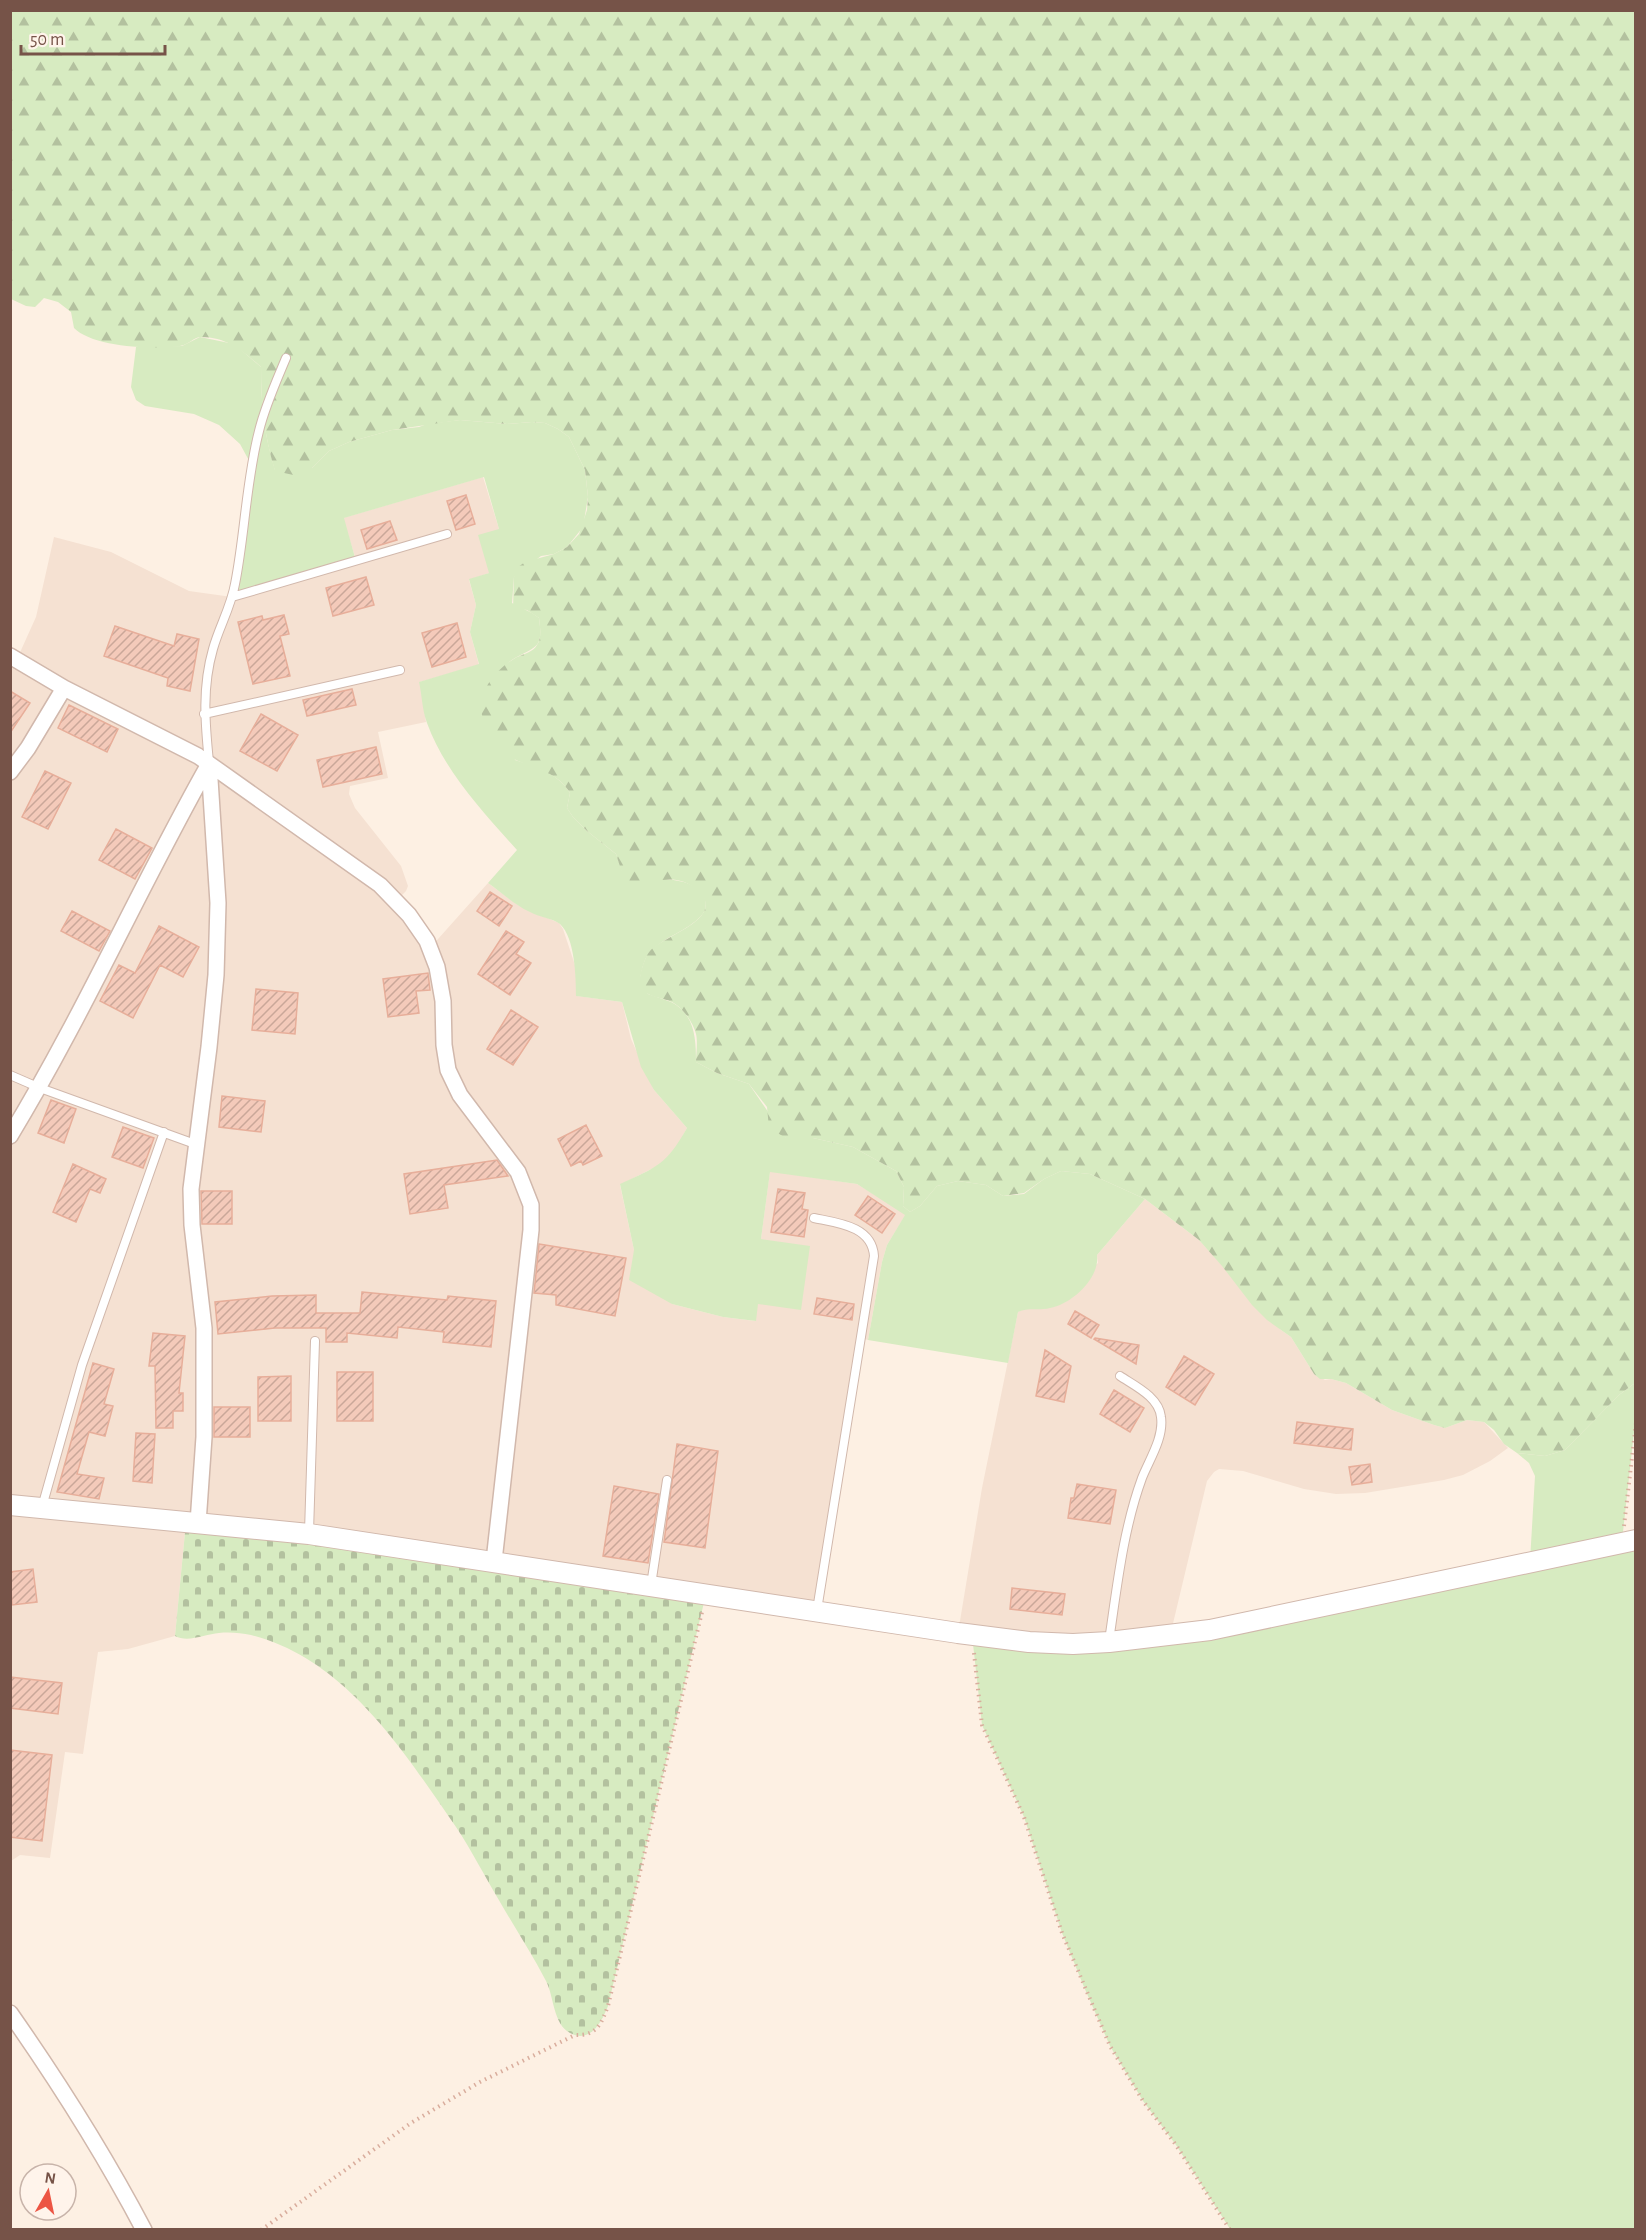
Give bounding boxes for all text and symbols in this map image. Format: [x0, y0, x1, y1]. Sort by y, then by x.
scale bar [21, 18, 165, 56]
text: 50 m [30, 31, 64, 49]
north arrow [18, 2162, 78, 2222]
text: N [43, 2169, 57, 2187]

